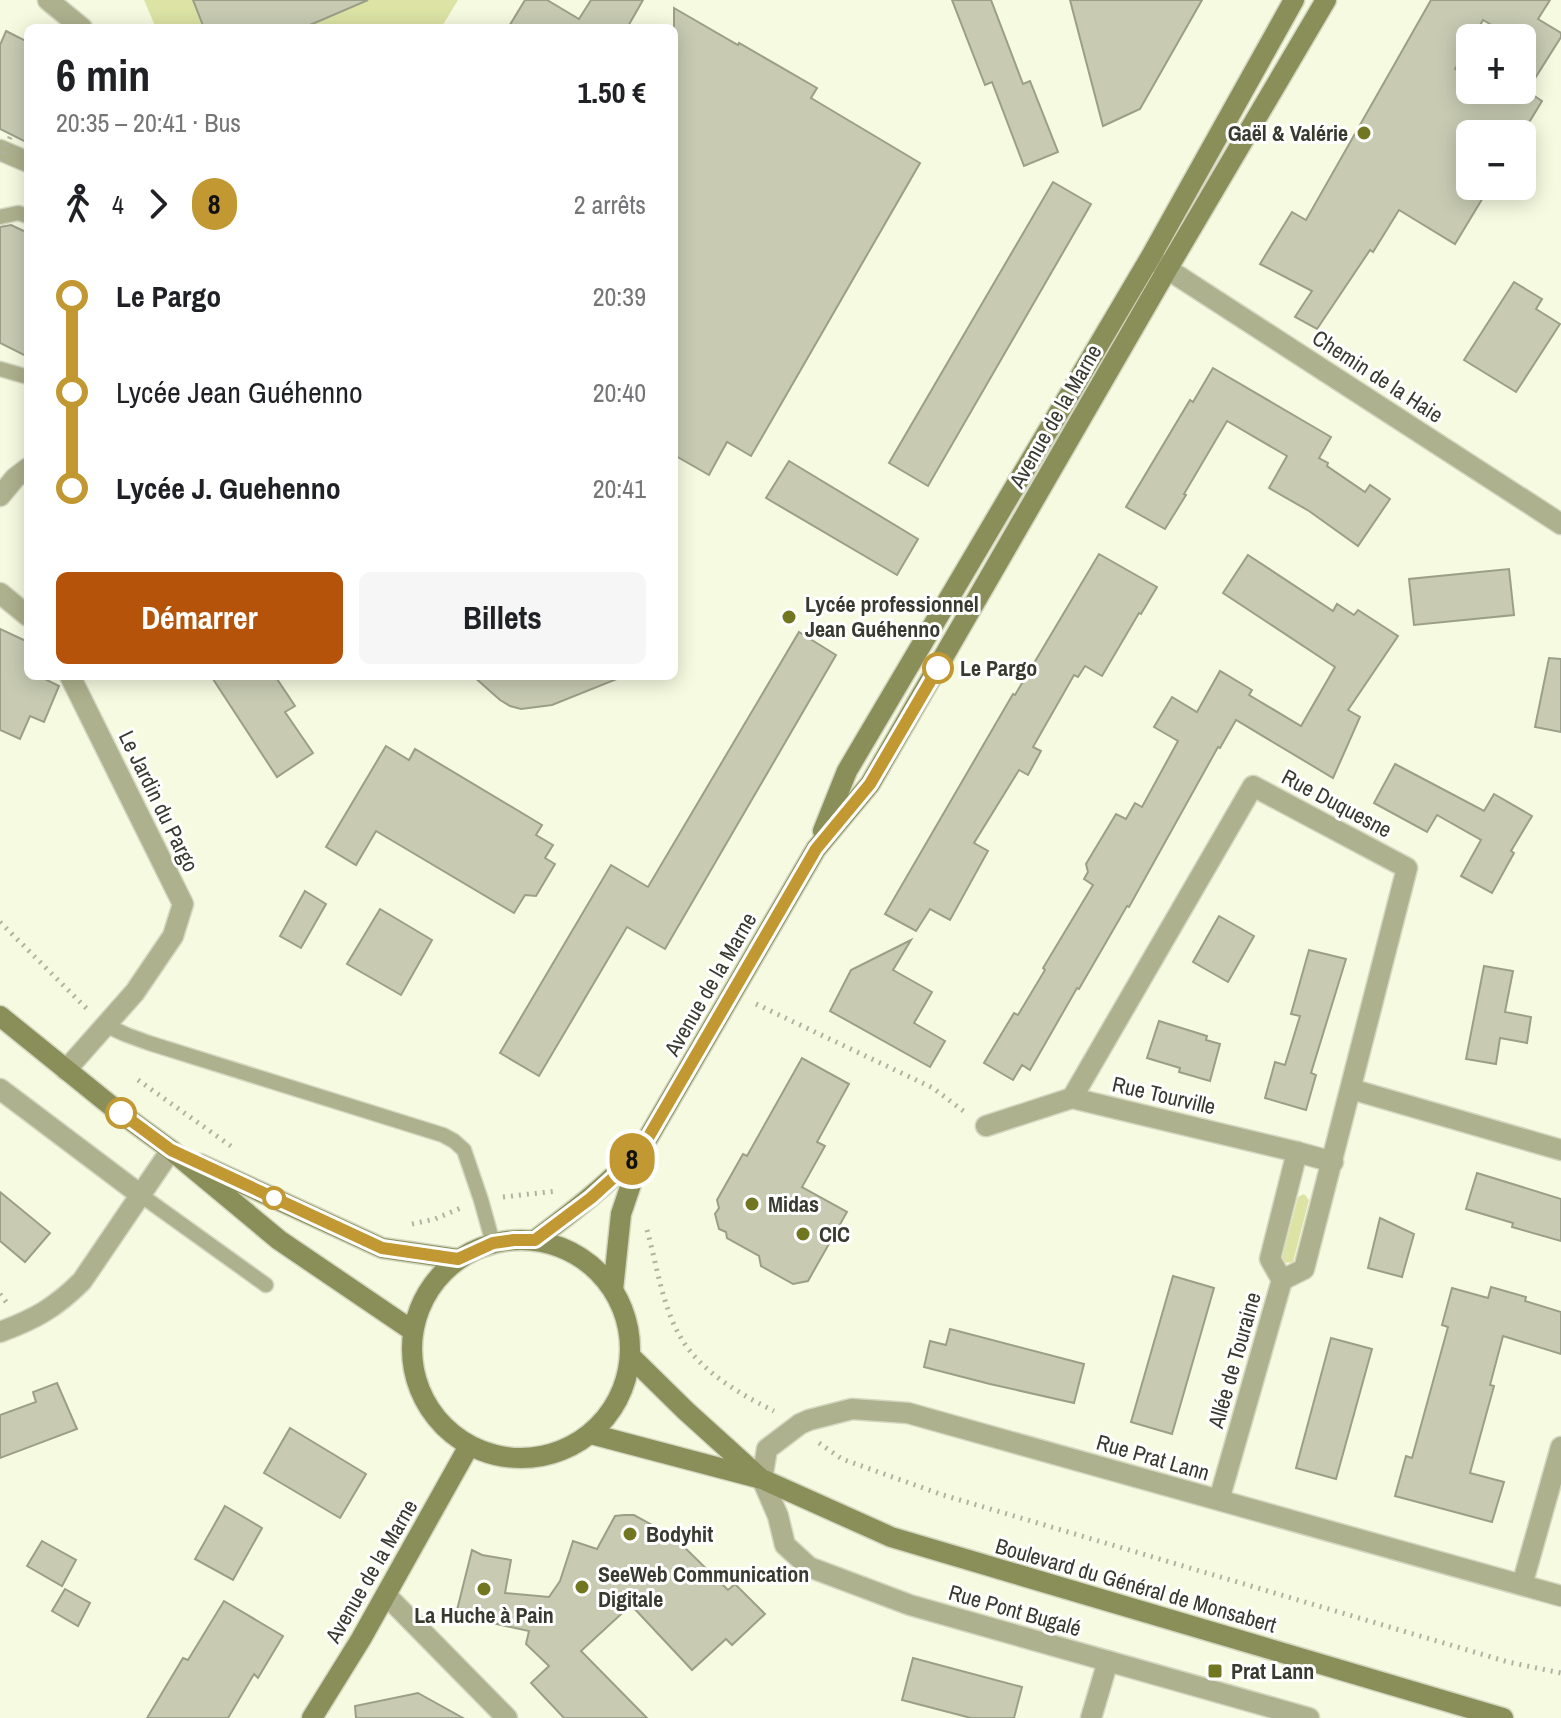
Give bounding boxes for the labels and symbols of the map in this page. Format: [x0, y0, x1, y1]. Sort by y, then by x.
place label: Gaël & Valérie [1228, 118, 1348, 148]
marker: Gaël & Valérie [1355, 124, 1373, 142]
street label: Chemin de la Haie [1307, 322, 1449, 430]
street label: Avenue de la Marne [1001, 339, 1108, 494]
place label: Lycée professionnel Jean Guéhenno [805, 589, 979, 644]
marker: Lycée professionnel Jean Guéhenno [780, 608, 798, 626]
marker: Le Pargo [923, 653, 953, 683]
place label: Le Pargo [960, 653, 1037, 683]
street label: Le Jardin du Pargo [112, 725, 206, 877]
street label: Rue Duquesne [1277, 762, 1397, 844]
street label: Avenue de la Marne [656, 907, 763, 1062]
street label: Rue Tourville [1109, 1069, 1219, 1121]
unlabelled marker [106, 1098, 136, 1128]
line badge: 8 [606, 1133, 658, 1185]
unlabelled marker [263, 1187, 285, 1209]
place label: Midas [768, 1189, 819, 1219]
marker: Midas [743, 1195, 761, 1213]
place label: CIC [819, 1219, 850, 1249]
marker: CIC [794, 1225, 812, 1243]
street label: Allée de Touraine [1200, 1289, 1268, 1432]
street label: Rue Prat Lann [1093, 1427, 1213, 1487]
street label: Avenue de la Marne [317, 1494, 424, 1649]
place label: Bodyhit [646, 1519, 713, 1549]
marker: Bodyhit [621, 1525, 639, 1543]
street label: Boulevard du Général de Monsabert [992, 1530, 1280, 1640]
place label: SeeWeb Communication Digitale [598, 1559, 809, 1614]
street label: Rue Pont Bugalé [945, 1577, 1085, 1643]
marker: SeeWeb Communication Digitale [573, 1578, 591, 1596]
marker: La Huche à Pain [475, 1580, 493, 1598]
place label: La Huche à Pain [414, 1600, 554, 1630]
place label: Prat Lann [1231, 1656, 1314, 1686]
marker: Prat Lann [1206, 1662, 1224, 1680]

